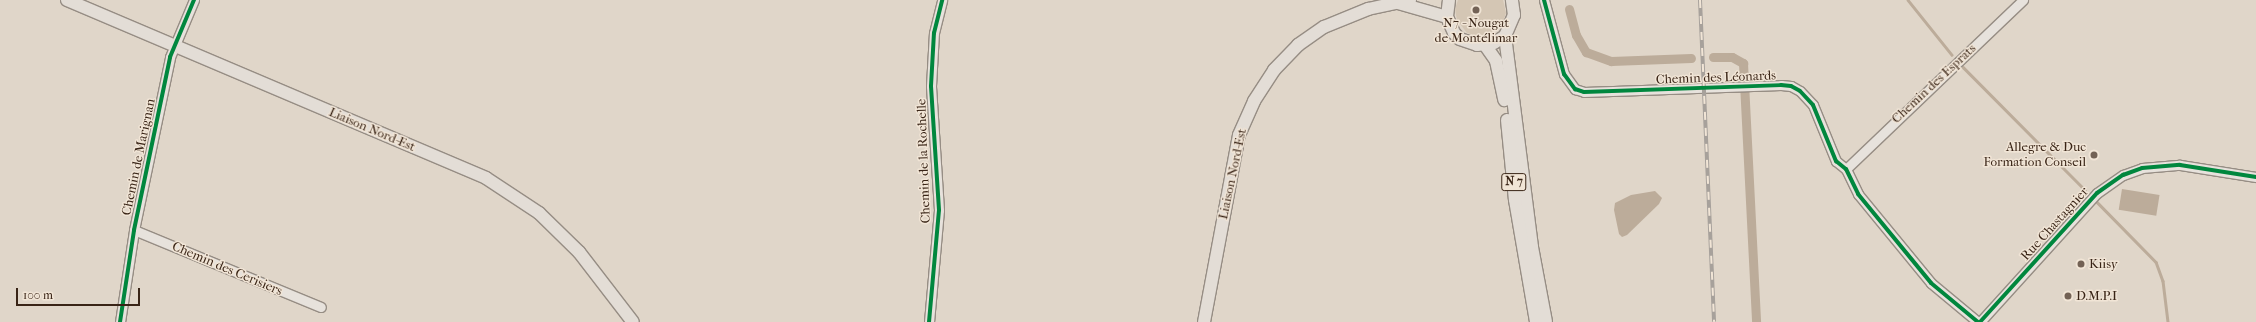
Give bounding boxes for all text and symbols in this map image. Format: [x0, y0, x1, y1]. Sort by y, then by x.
marker: N7 - Nougat de Montélimar [1471, 5, 1481, 15]
place label: N7 - Nougat de Montélimar [1435, 16, 1517, 47]
street label: Chemin des Esprats [1889, 41, 1979, 127]
street label: Chemin des Léonards [1656, 68, 1776, 88]
street label: Chemin de Marignan [119, 97, 159, 217]
street label: Chemin de la Rochelle [914, 98, 934, 224]
street label: Liaison Nord-Est [326, 105, 418, 155]
street label: Liaison Nord-Est [1216, 127, 1250, 221]
place label: Allegre & Duc Formation Conseil [1984, 140, 2086, 171]
marker: Allegre & Duc Formation Conseil [2089, 150, 2099, 160]
road number: N 7 [1501, 172, 1527, 192]
street label: Rue Chastagnier [2018, 184, 2092, 264]
street label: Chemin des Cerisiers [169, 239, 285, 299]
place label: Kiisy [2089, 256, 2118, 272]
marker: Kiisy [2076, 259, 2086, 269]
scale bar [18, 280, 142, 306]
text: 100 m [23, 288, 53, 302]
place label: D.M.P.I [2076, 288, 2117, 304]
marker: D.M.P.I [2063, 291, 2073, 301]

